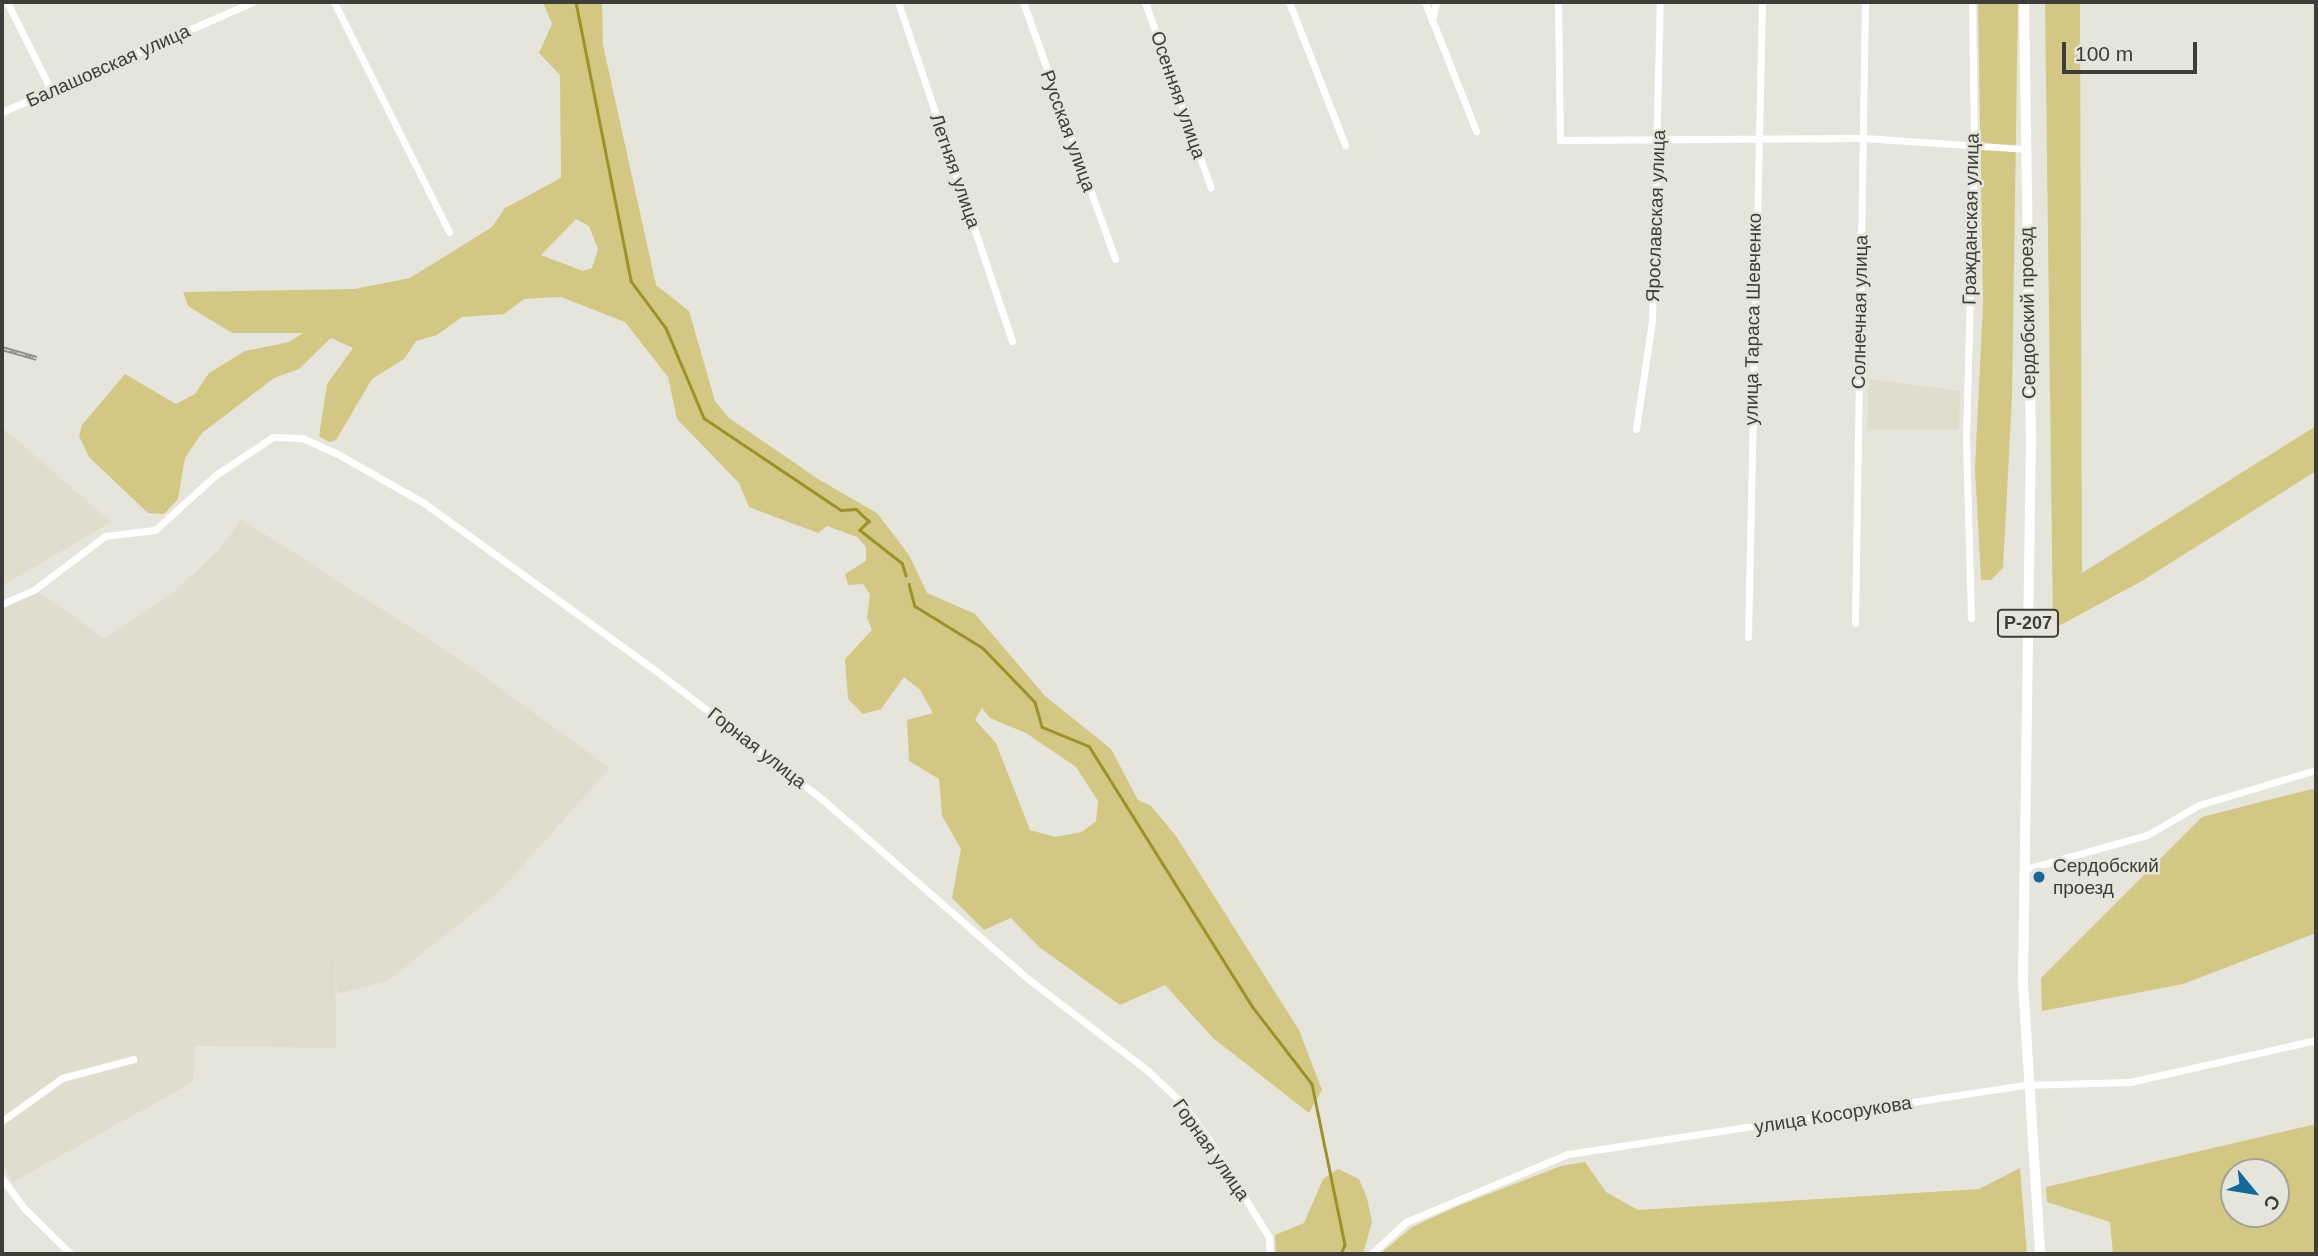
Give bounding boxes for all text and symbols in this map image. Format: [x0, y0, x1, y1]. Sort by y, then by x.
street label: Балашовская улица [23, 20, 193, 112]
street label: Осенняя улица [1145, 28, 1211, 162]
scale bar [2066, 28, 2201, 72]
text: 100 m [2075, 42, 2133, 65]
street label: Русская улица [1035, 67, 1101, 195]
street label: Летняя улица [925, 111, 985, 231]
street label: Ярославская улица [1642, 129, 1670, 303]
street label: Гражданская улица [1958, 133, 1984, 305]
street label: улица Тараса Шевченко [1740, 213, 1766, 425]
street label: Сердобский проезд [2015, 227, 2041, 399]
street label: Солнечная улица [1847, 235, 1873, 389]
road number: Р-207 [1996, 608, 2060, 638]
street label: Горная улица [703, 702, 811, 794]
place label: Сердобский проезд [2053, 855, 2159, 899]
marker: Сердобский проезд [2031, 869, 2047, 885]
street label: улица Косорукова [1753, 1091, 1913, 1139]
street label: Горная улица [1168, 1095, 1254, 1205]
north arrow [2220, 1158, 2290, 1228]
text: С [2259, 1192, 2284, 1214]

